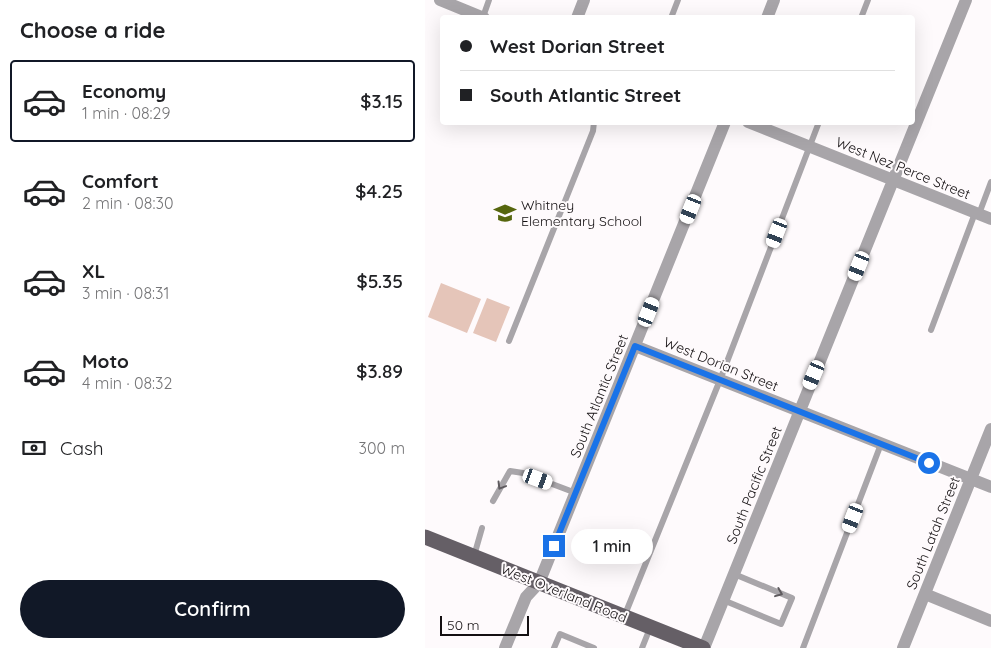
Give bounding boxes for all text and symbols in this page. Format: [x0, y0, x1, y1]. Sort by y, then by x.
text: Choose a ride [20, 16, 165, 44]
text: West Dorian Street [490, 34, 665, 58]
icon: car [22, 79, 67, 124]
text: Economy [82, 79, 166, 103]
text: South Atlantic Street [490, 83, 681, 107]
text: $3.15 [360, 89, 403, 113]
text: 1 min · 08:29 [82, 103, 170, 123]
street label: West Nez Perce Street [833, 133, 973, 203]
icon: car [22, 169, 67, 214]
text: Comfort [82, 169, 159, 193]
text: $4.25 [355, 179, 403, 203]
car [678, 192, 703, 226]
text: 2 min · 08:30 [82, 193, 173, 213]
place label: Whitney Elementary School [521, 196, 642, 230]
school or university icon: Whitney Elementary School [492, 200, 518, 226]
car [764, 216, 789, 250]
car [846, 249, 871, 283]
icon: car [22, 259, 67, 304]
text: XL [82, 259, 105, 283]
text: $5.35 [357, 269, 403, 293]
text: 3 min · 08:31 [82, 283, 169, 303]
car [636, 295, 661, 329]
street label: South Atlantic Street [566, 331, 632, 460]
street label: West Dorian Street [661, 333, 781, 395]
icon: car [22, 349, 67, 394]
text: Moto [82, 349, 129, 373]
car [801, 358, 826, 392]
text: $3.89 [356, 359, 403, 383]
text: 4 min · 08:32 [82, 373, 172, 393]
street label: South Pacific Street [722, 423, 786, 546]
icon: cash [20, 434, 48, 462]
text: Cash [60, 436, 104, 460]
text: 300 m [359, 438, 405, 458]
route start [918, 452, 940, 474]
car [521, 467, 554, 491]
street label: South Latah Street [902, 474, 964, 592]
one-way arrow [497, 480, 507, 489]
car [840, 501, 865, 535]
callout: 1 min [571, 528, 654, 564]
route end [543, 535, 565, 557]
text: 1 min [593, 536, 631, 556]
street label: West Overland Road [498, 559, 630, 627]
button: Confirm [20, 580, 405, 638]
one-way arrow [774, 586, 783, 597]
scale bar [440, 613, 529, 636]
text: 50 m [447, 616, 480, 634]

